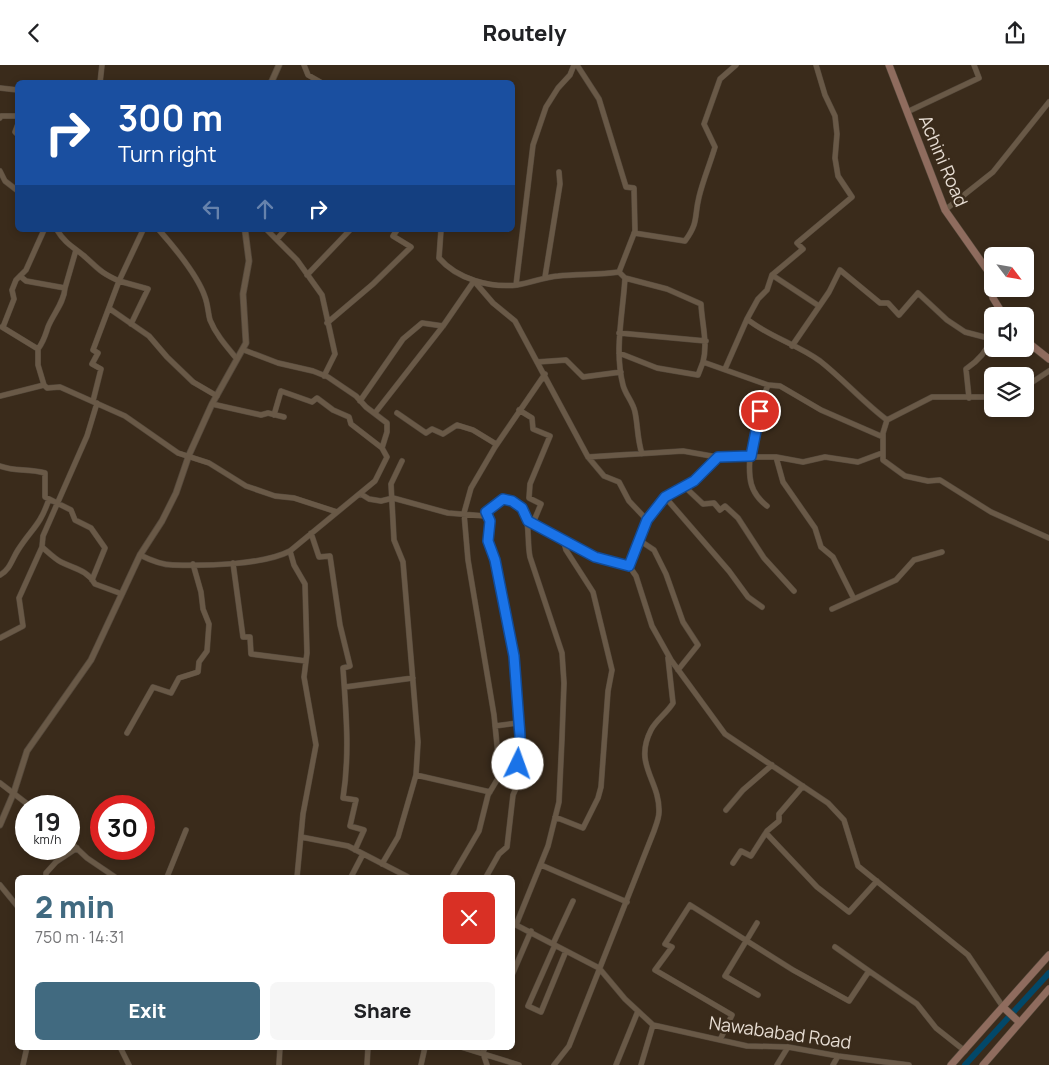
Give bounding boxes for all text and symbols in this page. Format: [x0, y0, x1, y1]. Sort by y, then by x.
text: Routely [482, 18, 567, 48]
icon: back [20, 19, 48, 47]
icon: share [1001, 19, 1029, 47]
text: 300 m [118, 94, 223, 142]
icon: right [35, 100, 100, 165]
street label: Achini Road [914, 111, 974, 210]
text: Turn right [118, 139, 216, 169]
icon: left [198, 195, 226, 223]
icon: ahead [251, 195, 279, 223]
icon: right [304, 195, 332, 223]
north arrow [984, 247, 1034, 297]
map controls [984, 247, 1034, 417]
button: sound [984, 307, 1034, 357]
button: layers [984, 367, 1034, 417]
pin [739, 390, 781, 432]
icon: arrive [746, 397, 774, 425]
position arrow [491, 737, 543, 789]
speed limit sign: 30 [90, 795, 155, 860]
text: 19 [34, 804, 61, 839]
text: km/h [34, 831, 61, 848]
text: 2 min [35, 886, 115, 927]
button: close [443, 892, 495, 944]
text: 750 m · 14:31 [35, 926, 124, 948]
button: Exit [35, 982, 260, 1040]
button: Share [270, 982, 495, 1040]
street label: Nawababad Road [707, 1010, 853, 1054]

